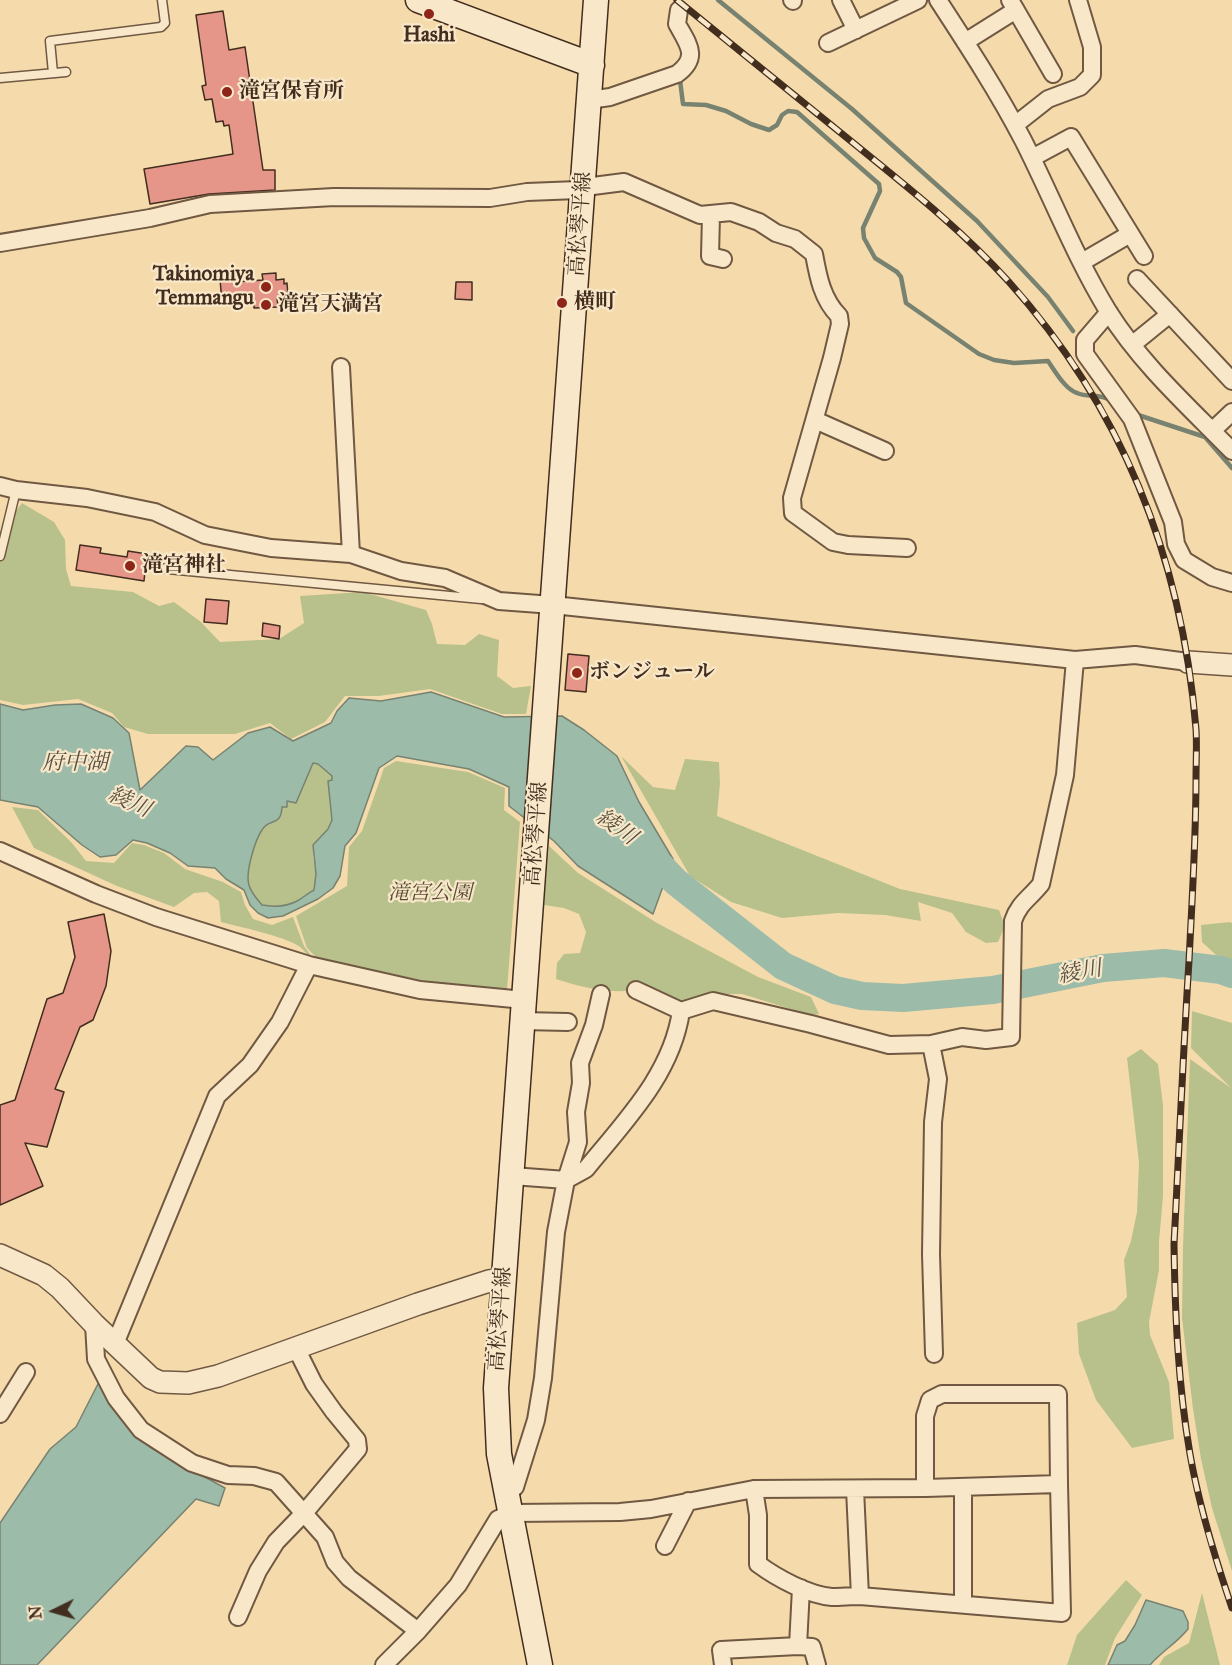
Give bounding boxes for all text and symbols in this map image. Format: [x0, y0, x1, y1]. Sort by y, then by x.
marker: Hashi [422, 7, 436, 21]
place label: Hashi [403, 23, 455, 49]
place label: 滝宮保育所 [239, 79, 344, 105]
marker: 滝宮保育所 [220, 85, 234, 99]
street label: 高松琴平線 [565, 171, 597, 277]
place label: Takinomiya Temmangu [153, 262, 254, 312]
marker: Takinomiya Temmangu [259, 280, 273, 294]
place label: 横町 [574, 290, 616, 316]
place label: 滝宮天満宮 [278, 292, 383, 318]
marker: 横町 [555, 296, 569, 310]
marker: 滝宮天満宮 [259, 298, 273, 312]
place label: 滝宮神社 [142, 553, 226, 579]
marker: 滝宮神社 [123, 559, 137, 573]
place label: ボンジュール [589, 660, 715, 686]
marker: ボンジュール [570, 666, 584, 680]
water label: 府中湖 [42, 751, 108, 777]
street label: 高松琴平線 [521, 781, 553, 887]
water label: 綾川 [104, 782, 154, 824]
water label: 綾川 [590, 805, 642, 851]
park label: 滝宮公園 [388, 881, 472, 907]
water label: 綾川 [1056, 956, 1104, 990]
street label: 高松琴平線 [485, 1266, 517, 1372]
north arrow [24, 1581, 84, 1641]
text: N [26, 1605, 46, 1620]

